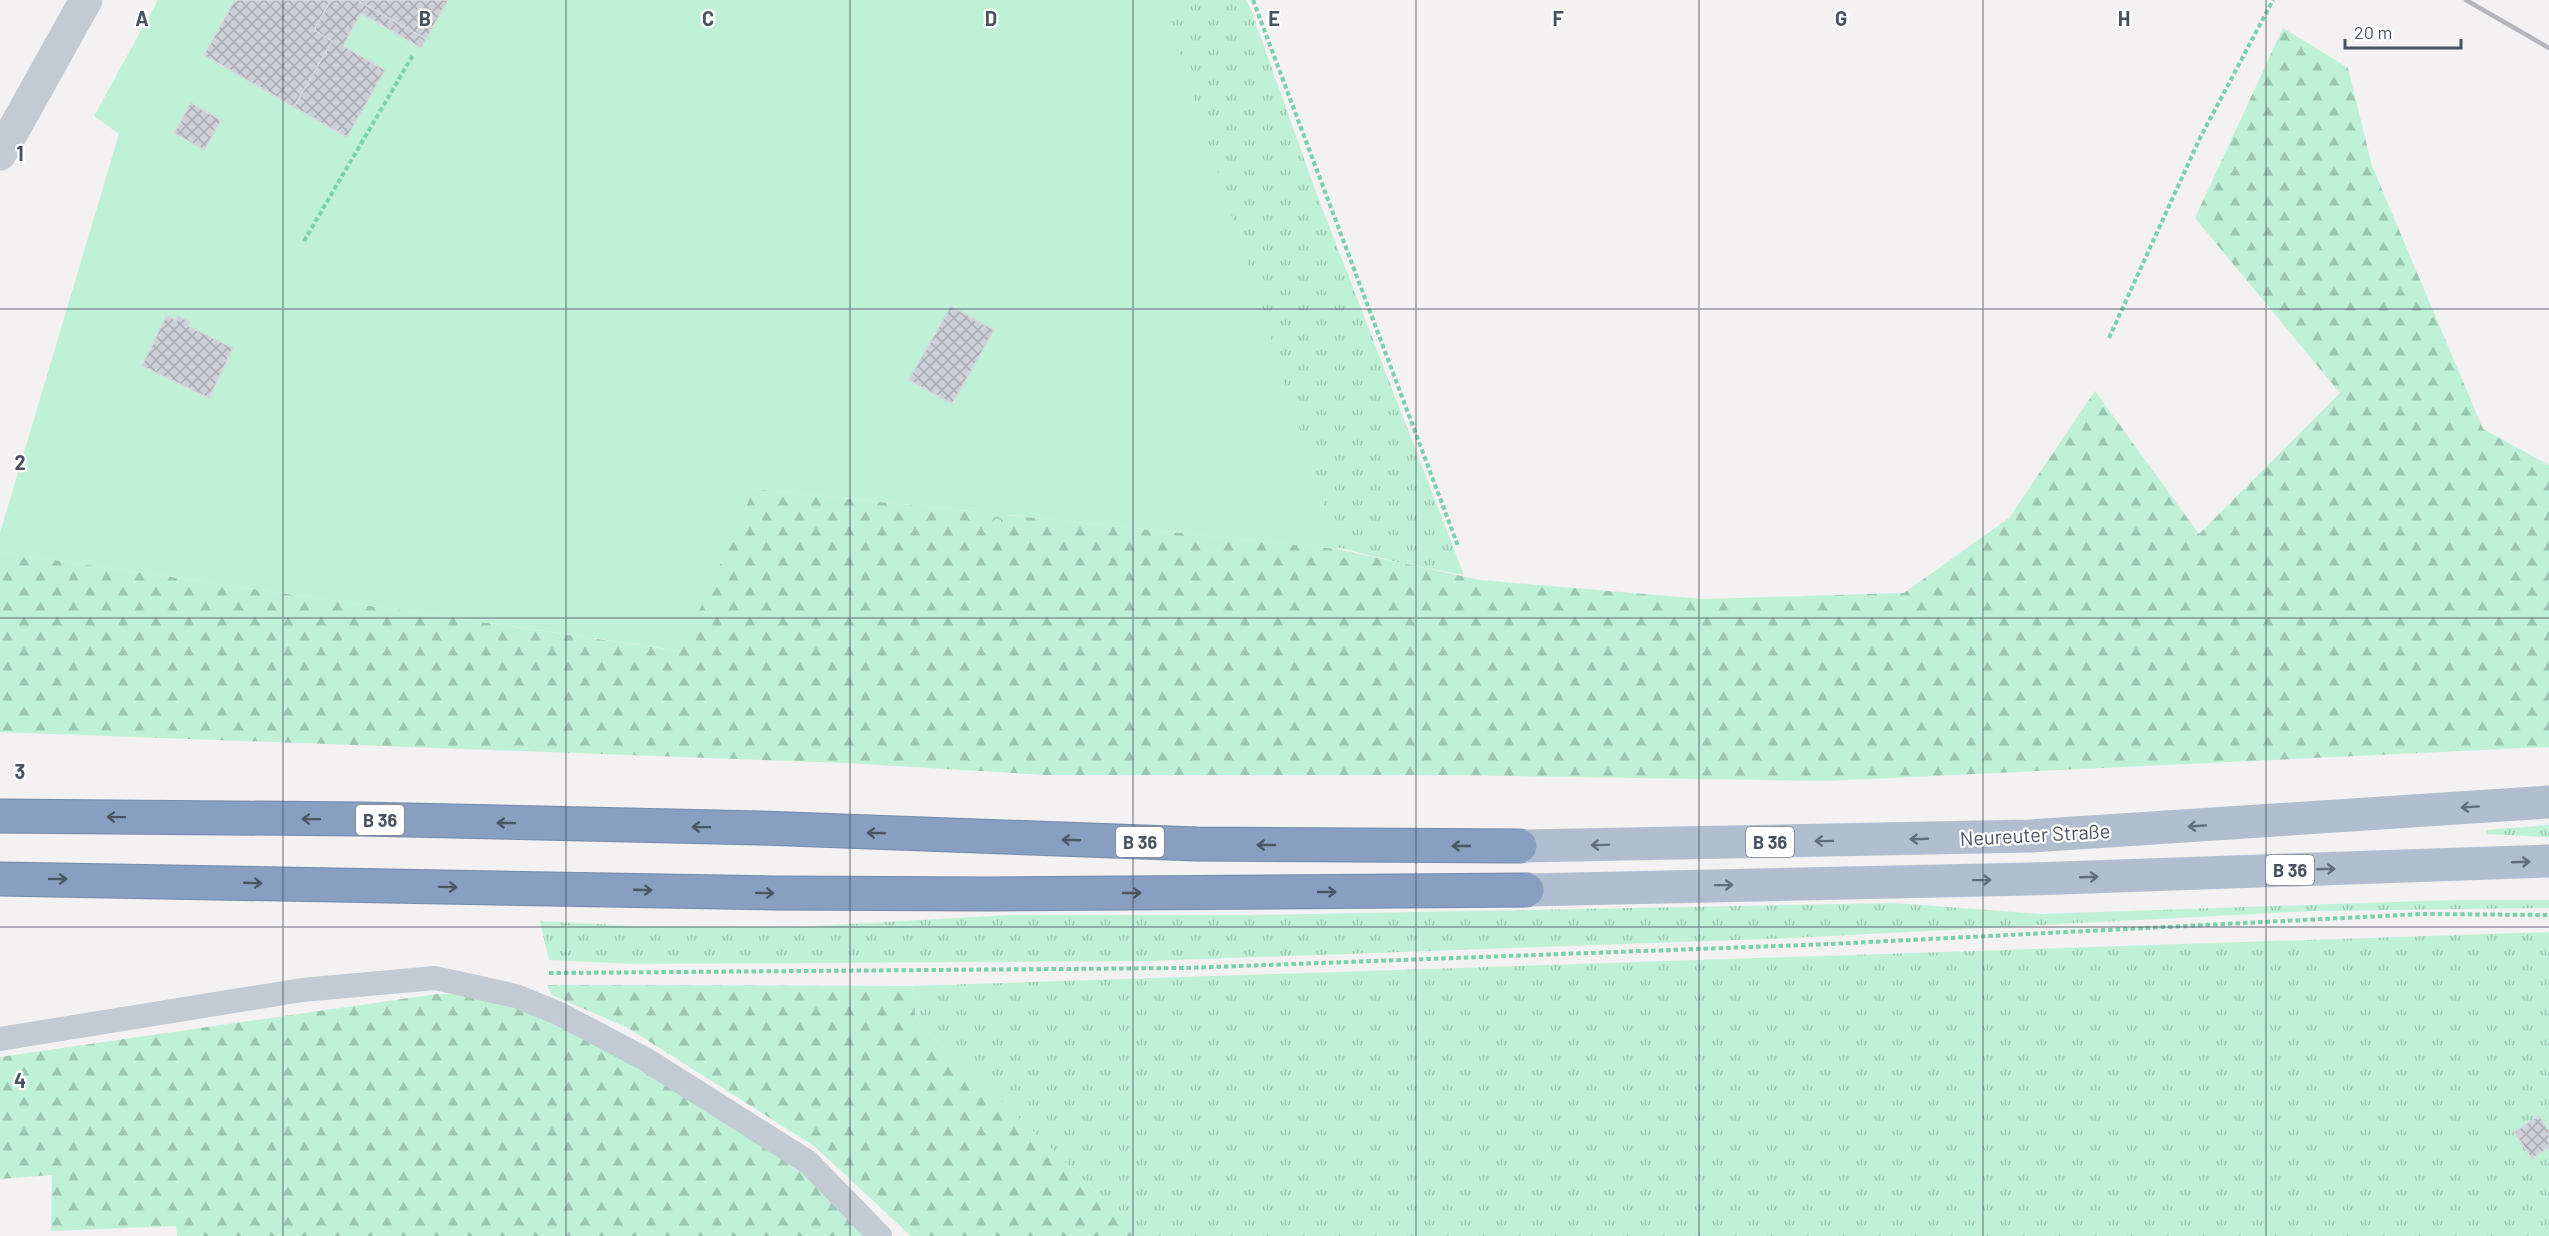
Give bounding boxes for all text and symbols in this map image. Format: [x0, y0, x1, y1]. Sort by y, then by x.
text: A [135, 6, 149, 30]
text: B [419, 6, 431, 30]
text: C [702, 6, 714, 30]
text: D [985, 6, 997, 30]
text: E [1268, 6, 1280, 30]
text: F [1552, 6, 1564, 30]
text: G [1835, 6, 1847, 30]
text: H [2118, 6, 2130, 30]
scale bar [2345, 12, 2460, 50]
text: 20 m [2354, 21, 2392, 43]
text: 1 [16, 141, 24, 165]
text: 2 [14, 450, 26, 474]
text: 3 [15, 759, 25, 783]
one-way arrow [2460, 802, 2480, 813]
road number: B 36 [356, 805, 404, 835]
one-way arrow [107, 811, 127, 823]
one-way arrow [302, 813, 322, 825]
one-way arrow [497, 817, 517, 829]
street label: Neureuter Straße [1959, 818, 2111, 850]
one-way arrow [2188, 820, 2208, 831]
one-way arrow [692, 821, 712, 833]
one-way arrow [867, 827, 887, 838]
road number: B 36 [1116, 827, 1164, 857]
road number: B 36 [1746, 827, 1794, 857]
one-way arrow [1909, 833, 1929, 845]
one-way arrow [1062, 834, 1082, 845]
one-way arrow [1815, 835, 1835, 847]
one-way arrow [1257, 839, 1277, 851]
one-way arrow [1590, 839, 1610, 851]
one-way arrow [1452, 840, 1472, 852]
road number: B 36 [2266, 855, 2314, 885]
one-way arrow [2510, 856, 2530, 868]
one-way arrow [2315, 863, 2335, 874]
one-way arrow [2078, 871, 2098, 882]
one-way arrow [48, 873, 68, 885]
one-way arrow [1971, 874, 1991, 885]
one-way arrow [243, 877, 263, 888]
one-way arrow [1713, 880, 1733, 891]
one-way arrow [438, 881, 458, 893]
one-way arrow [633, 884, 653, 896]
one-way arrow [1316, 886, 1336, 897]
one-way arrow [754, 887, 774, 899]
one-way arrow [1121, 887, 1141, 899]
text: 4 [14, 1068, 26, 1092]

